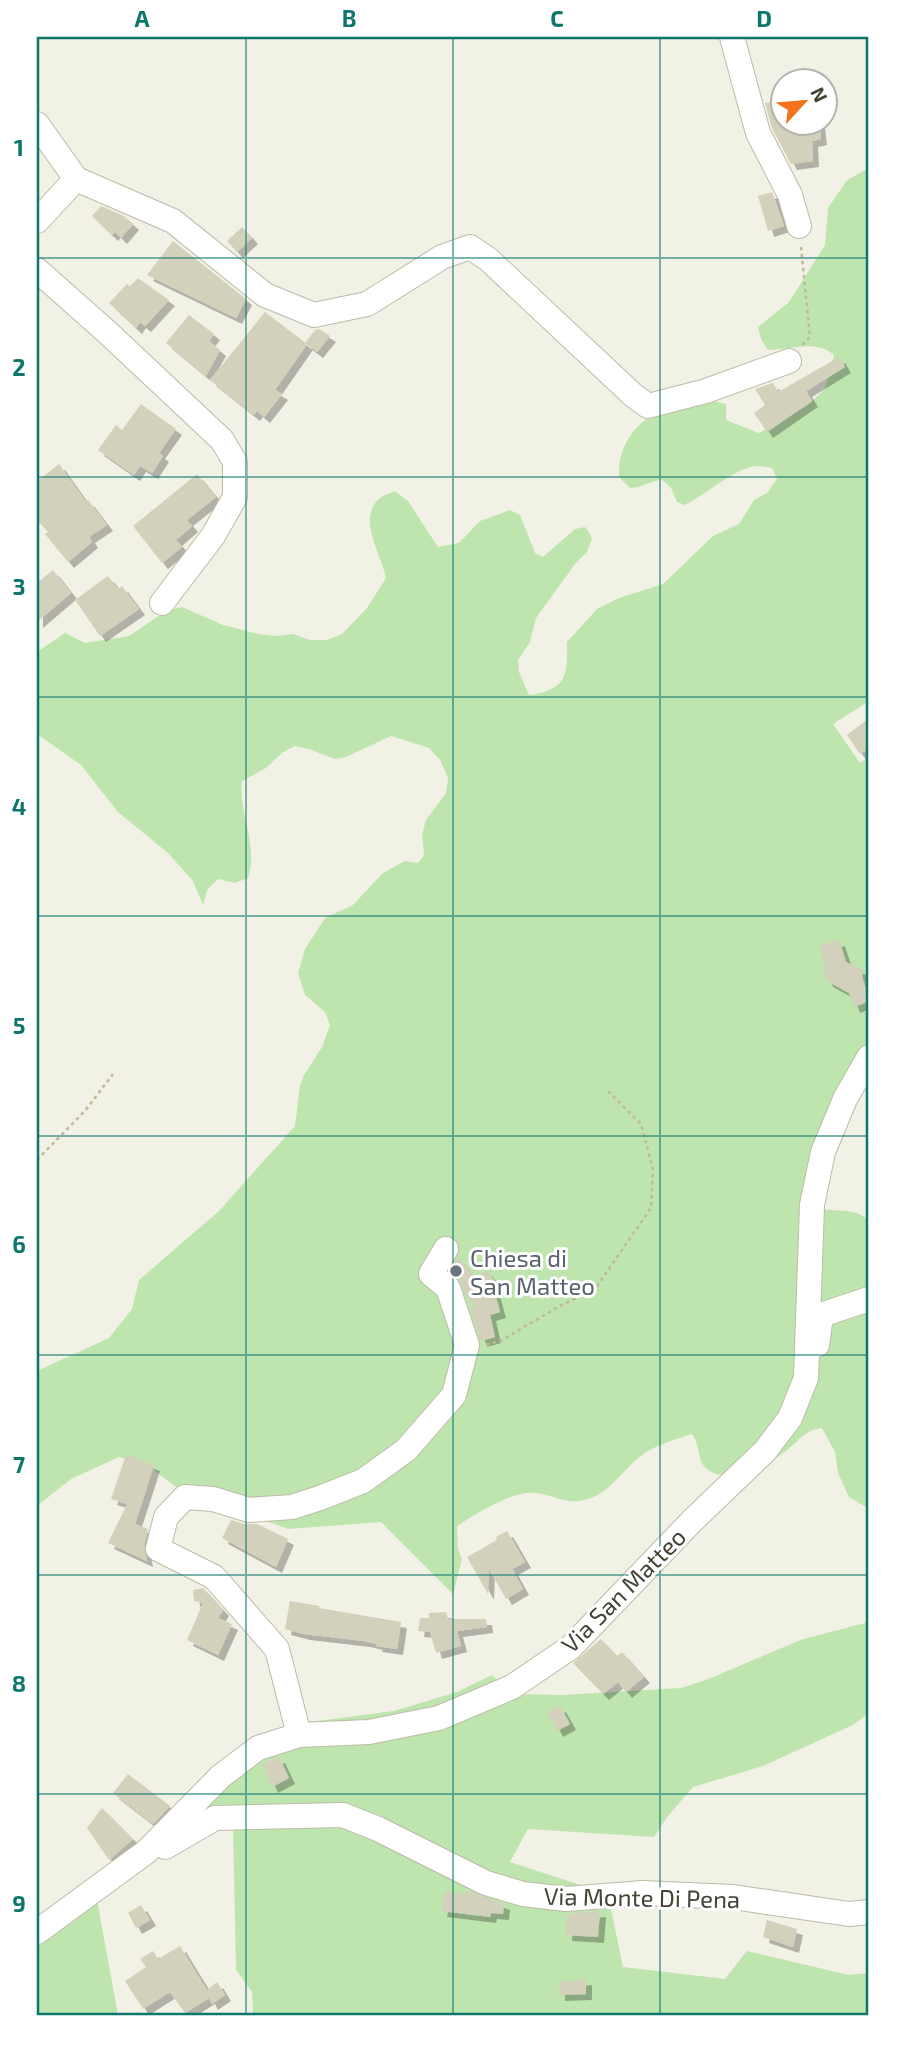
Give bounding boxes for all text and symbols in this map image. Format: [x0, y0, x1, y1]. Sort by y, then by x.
text: A [134, 4, 150, 32]
text: B [342, 4, 356, 32]
text: C [550, 4, 564, 32]
text: D [756, 4, 772, 32]
north arrow [769, 66, 839, 136]
text: N [806, 83, 833, 106]
text: 1 [14, 133, 24, 161]
text: 2 [12, 353, 26, 381]
text: 3 [12, 572, 26, 600]
text: 4 [12, 792, 26, 820]
text: 5 [13, 1011, 25, 1039]
text: 6 [12, 1230, 26, 1258]
place label: Chiesa di San Matteo [470, 1243, 595, 1300]
marker: Chiesa di San Matteo [448, 1263, 464, 1279]
text: 7 [13, 1450, 25, 1478]
street label: Via San Matteo [555, 1522, 691, 1658]
text: 8 [12, 1669, 26, 1697]
street label: Via Monte Di Pena [544, 1881, 740, 1913]
text: 9 [12, 1889, 26, 1917]

